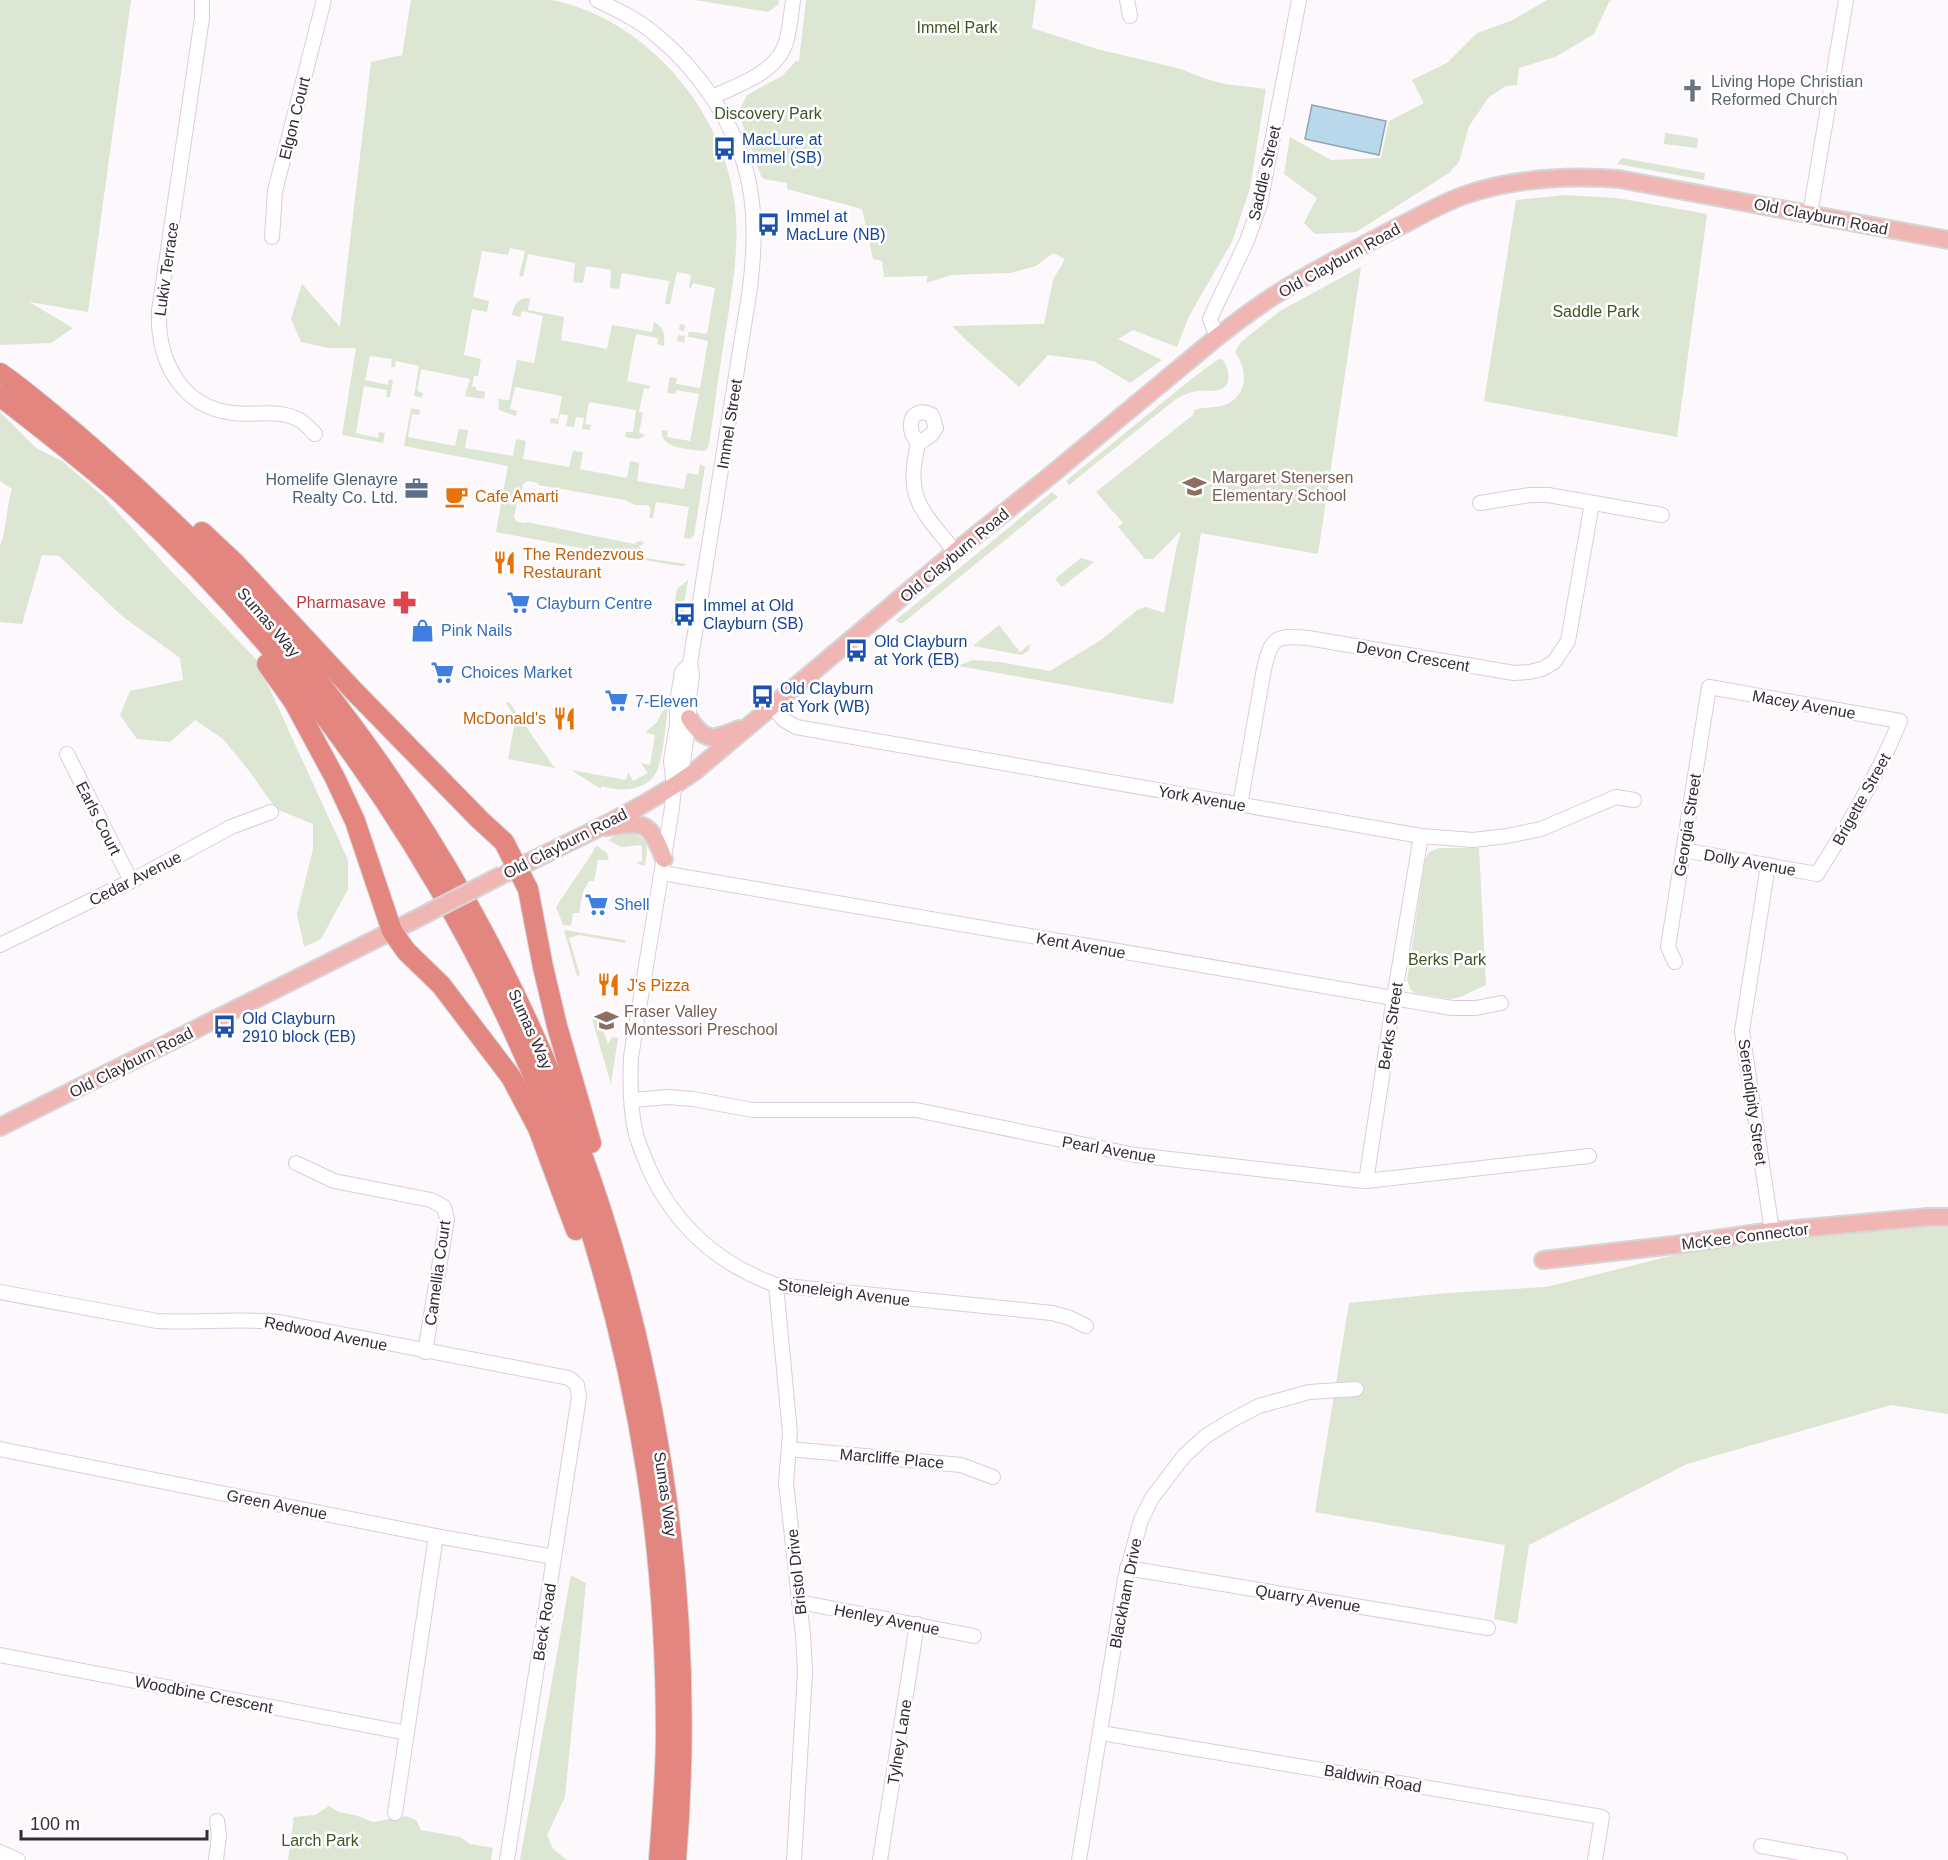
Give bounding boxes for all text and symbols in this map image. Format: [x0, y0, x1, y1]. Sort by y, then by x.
park label: Immel Park [917, 19, 998, 36]
place label: Living Hope Christian Reformed Church [1711, 73, 1863, 108]
street label: Elgon Court [276, 75, 313, 161]
church icon: Living Hope Christian Reformed Church [1680, 77, 1706, 103]
park label: Discovery Park [714, 105, 823, 122]
street label: Saddle Street [1245, 123, 1284, 222]
place label: MacLure at Immel (SB) [742, 131, 823, 166]
bus stop icon: MacLure at Immel (SB) [711, 135, 737, 161]
street label: Old Clayburn Road [1752, 195, 1889, 238]
place label: Immel at MacLure (NB) [786, 208, 886, 243]
bus stop icon: Immel at MacLure (NB) [755, 212, 781, 238]
street label: Old Clayburn Road [1276, 220, 1403, 301]
street label: Lukiv Terrace [151, 221, 182, 317]
park label: Saddle Park [1552, 303, 1641, 320]
street label: Immel Street [714, 377, 745, 470]
place label: Margaret Stenersen Elementary School [1212, 469, 1353, 504]
place label: Homelife Glenayre Realty Co. Ltd. [266, 471, 398, 506]
school or university icon: Margaret Stenersen Elementary School [1181, 473, 1207, 499]
office icon: Homelife Glenayre Realty Co. Ltd. [403, 475, 429, 501]
cafe icon: Cafe Amarti [444, 483, 470, 509]
place label: Cafe Amarti [475, 488, 559, 505]
street label: Old Clayburn Road [897, 505, 1012, 606]
place label: The Rendezvous Restaurant [523, 546, 644, 581]
restaurant icon: The Rendezvous Restaurant [492, 550, 518, 576]
street label: Sumas Way [234, 584, 303, 660]
pharmacy icon: Pharmasave [391, 589, 417, 615]
supermarket icon: Clayburn Centre [505, 590, 531, 616]
place label: Pharmasave [296, 594, 386, 611]
place label: Clayburn Centre [536, 595, 653, 612]
place label: Immel at Old Clayburn (SB) [703, 597, 803, 632]
bus stop icon: Immel at Old Clayburn (SB) [672, 601, 698, 627]
shop icon: Pink Nails [410, 617, 436, 643]
place label: Pink Nails [441, 622, 512, 639]
place label: Old Clayburn at York (EB) [874, 633, 967, 668]
bus stop icon: Old Clayburn at York (EB) [843, 637, 869, 663]
street label: Devon Crescent [1355, 638, 1471, 675]
supermarket icon: Choices Market [430, 659, 456, 685]
place label: Choices Market [461, 664, 573, 681]
place label: Old Clayburn at York (WB) [780, 680, 873, 715]
bus stop icon: Old Clayburn at York (WB) [749, 684, 775, 710]
street label: Macey Avenue [1751, 687, 1857, 722]
supermarket icon: 7-Eleven [604, 688, 630, 714]
place label: 7-Eleven [635, 693, 698, 710]
restaurant icon: McDonald's [551, 705, 577, 731]
place label: McDonald's [463, 710, 546, 727]
street label: Brigette Street [1829, 750, 1894, 848]
street label: Georgia Street [1671, 772, 1704, 878]
street label: Earls Court [73, 779, 125, 858]
street label: York Avenue [1157, 782, 1247, 815]
street label: Old Clayburn Road [501, 805, 630, 882]
street label: Dolly Avenue [1703, 846, 1797, 879]
street label: Cedar Avenue [86, 848, 184, 909]
supermarket icon: Shell [583, 891, 609, 917]
place label: Shell [614, 896, 650, 913]
street label: Kent Avenue [1035, 929, 1127, 962]
park label: Berks Park [1408, 951, 1487, 968]
restaurant icon: J's Pizza [596, 972, 622, 998]
place label: J's Pizza [627, 977, 690, 994]
street label: Berks Street [1375, 981, 1406, 1071]
street label: Sumas Way [505, 987, 556, 1072]
place label: Fraser Valley Montessori Preschool [624, 1003, 778, 1038]
school or university icon: Fraser Valley Montessori Preschool [593, 1007, 619, 1033]
place label: Old Clayburn 2910 block (EB) [242, 1010, 356, 1045]
bus stop icon: Old Clayburn 2910 block (EB) [211, 1014, 237, 1040]
street label: Old Clayburn Road [67, 1024, 196, 1101]
street label: Serendipity Street [1735, 1038, 1770, 1167]
street label: Pearl Avenue [1061, 1133, 1157, 1166]
street label: Camellia Court [422, 1219, 453, 1327]
street label: McKee Connector [1680, 1220, 1810, 1253]
street label: Stoneleigh Avenue [777, 1276, 911, 1309]
street label: Redwood Avenue [263, 1313, 389, 1354]
street label: Marcliffe Place [839, 1445, 945, 1472]
street label: Sumas Way [651, 1450, 680, 1538]
street label: Green Avenue [225, 1486, 329, 1523]
street label: Bristol Drive [784, 1528, 809, 1616]
street label: Blackham Drive [1106, 1536, 1145, 1650]
street label: Beck Road [530, 1582, 559, 1662]
street label: Quarry Avenue [1254, 1582, 1362, 1615]
street label: Henley Avenue [833, 1601, 941, 1638]
street label: Woodbine Crescent [133, 1673, 275, 1716]
street label: Tylney Lane [884, 1698, 915, 1786]
street label: Baldwin Road [1323, 1762, 1423, 1795]
scale bar [21, 1803, 207, 1841]
text: 100 m [30, 1814, 80, 1834]
park label: Larch Park [281, 1832, 360, 1849]

